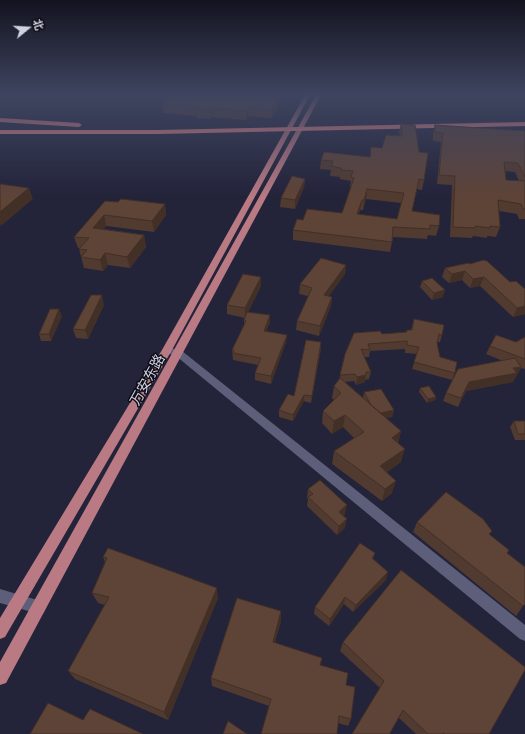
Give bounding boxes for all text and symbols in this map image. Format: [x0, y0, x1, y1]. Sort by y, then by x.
north arrow [8, 8, 48, 48]
text: 北 [30, 17, 49, 32]
street label: 万安东路 [127, 351, 169, 409]

